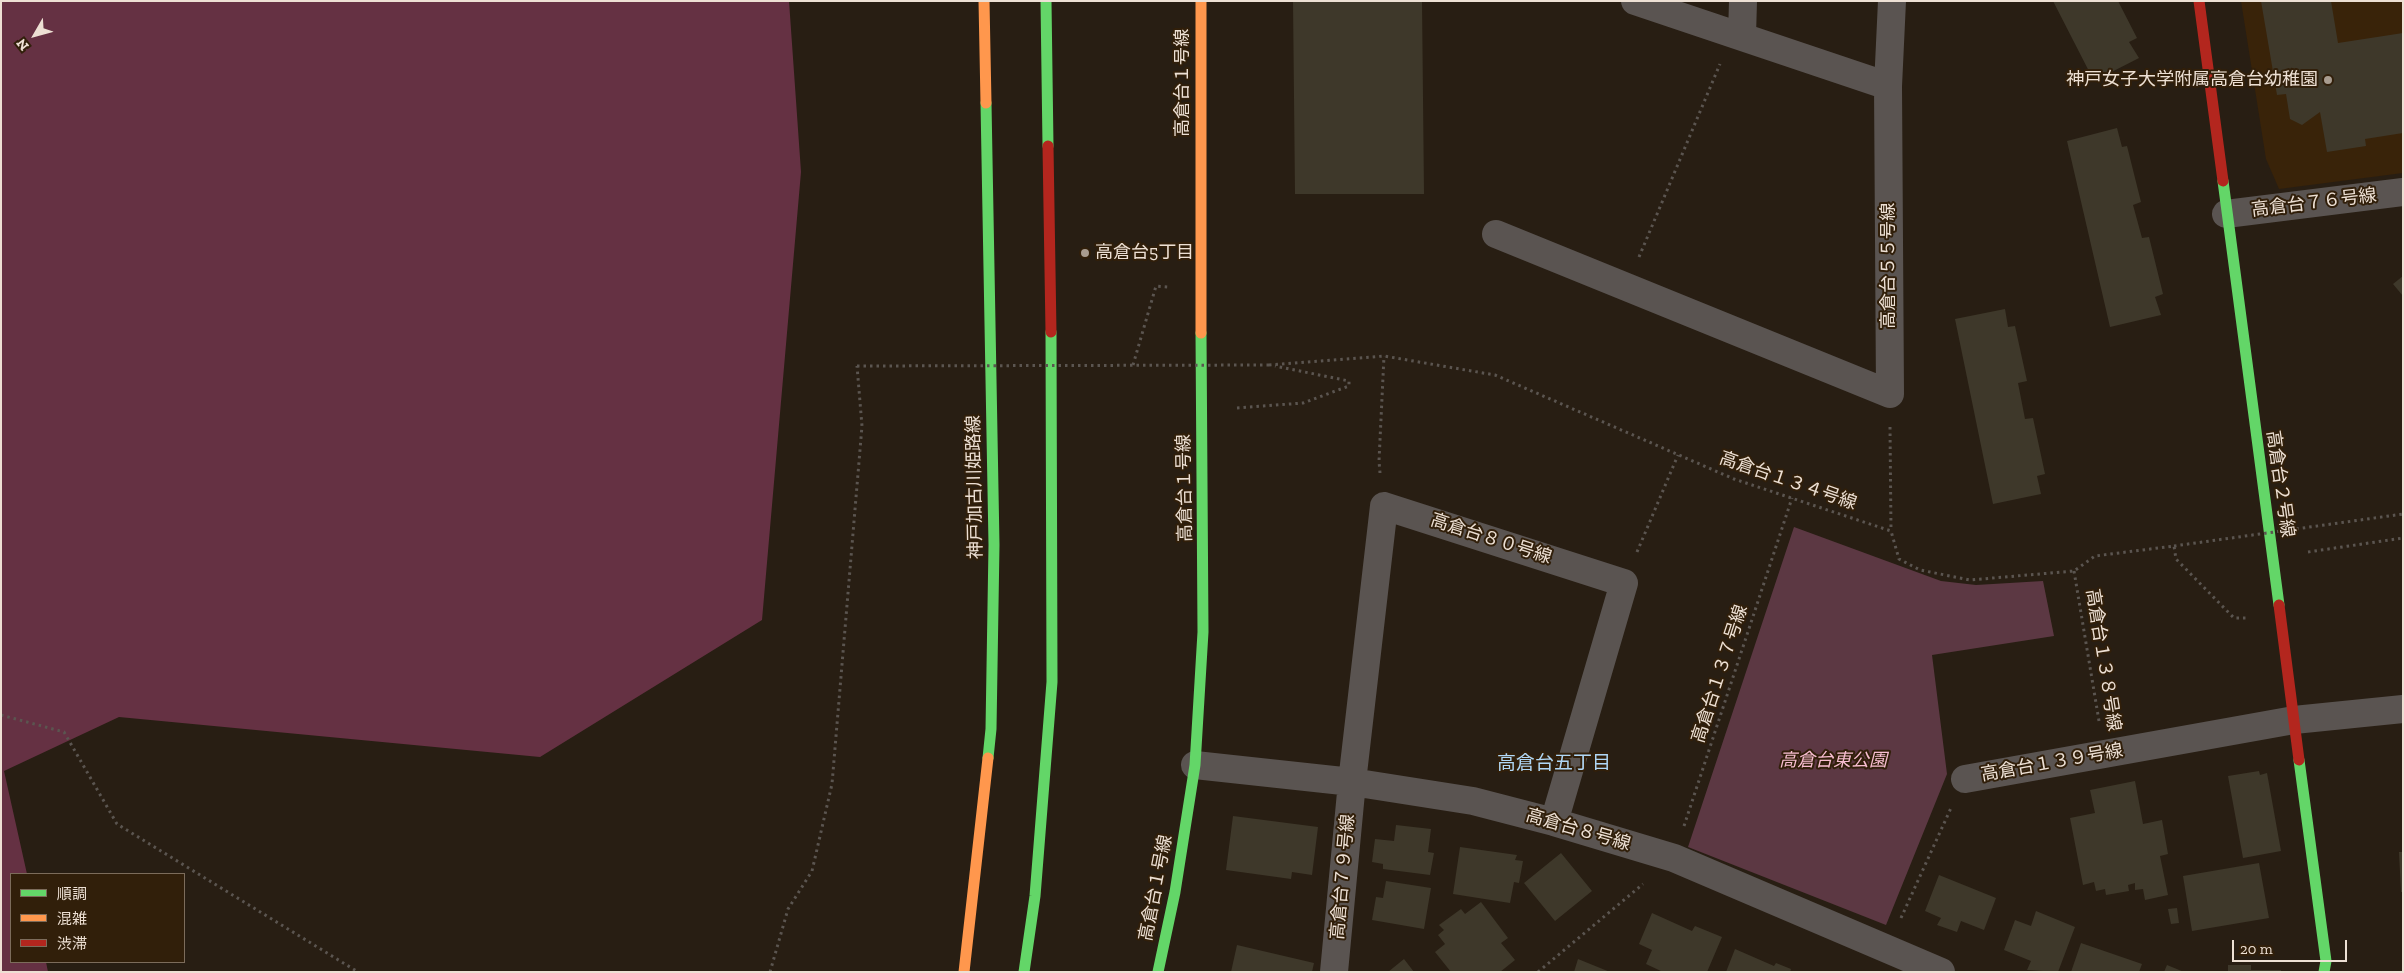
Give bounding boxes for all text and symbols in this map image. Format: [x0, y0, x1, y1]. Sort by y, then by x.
north arrow [10, 10, 60, 60]
street label: 高倉台１号線 [1172, 29, 1194, 137]
text: N [13, 35, 33, 54]
place label: 神戸女子大学附属高倉台幼稚園 [2066, 69, 2318, 91]
marker: 神戸女子大学附属高倉台幼稚園 [2322, 74, 2334, 86]
street label: 高倉台７６号線 [2250, 185, 2378, 221]
street label: 高倉台５５号線 [1878, 203, 1900, 329]
place label: 高倉台5丁目 [1095, 242, 1194, 264]
marker: 高倉台5丁目 [1079, 247, 1091, 259]
street label: 神戸加古川姫路線 [963, 415, 987, 559]
street label: 高倉台２号線 [2262, 429, 2298, 539]
street label: 高倉台１号線 [1173, 434, 1197, 542]
street label: 高倉台１３４号線 [1716, 447, 1860, 515]
street label: 高倉台８０号線 [1428, 509, 1554, 569]
street label: 高倉台１３８号線 [2081, 587, 2125, 733]
street label: 高倉台１３７号線 [1687, 602, 1753, 746]
street label: 高倉台１３９号線 [1979, 740, 2125, 786]
park label: 高倉台東公園 [1779, 750, 1887, 772]
district label: 高倉台五丁目 [1497, 753, 1611, 775]
street label: 高倉台８号線 [1523, 805, 1633, 855]
street label: 高倉台７９号線 [1327, 813, 1359, 941]
street label: 高倉台１号線 [1135, 833, 1177, 943]
legend [10, 873, 185, 963]
text: 順調 [57, 885, 87, 903]
text: 混雑 [57, 910, 87, 928]
scale bar [2234, 930, 2349, 962]
text: 渋滞 [57, 935, 87, 953]
text: 20 m [2240, 940, 2273, 958]

